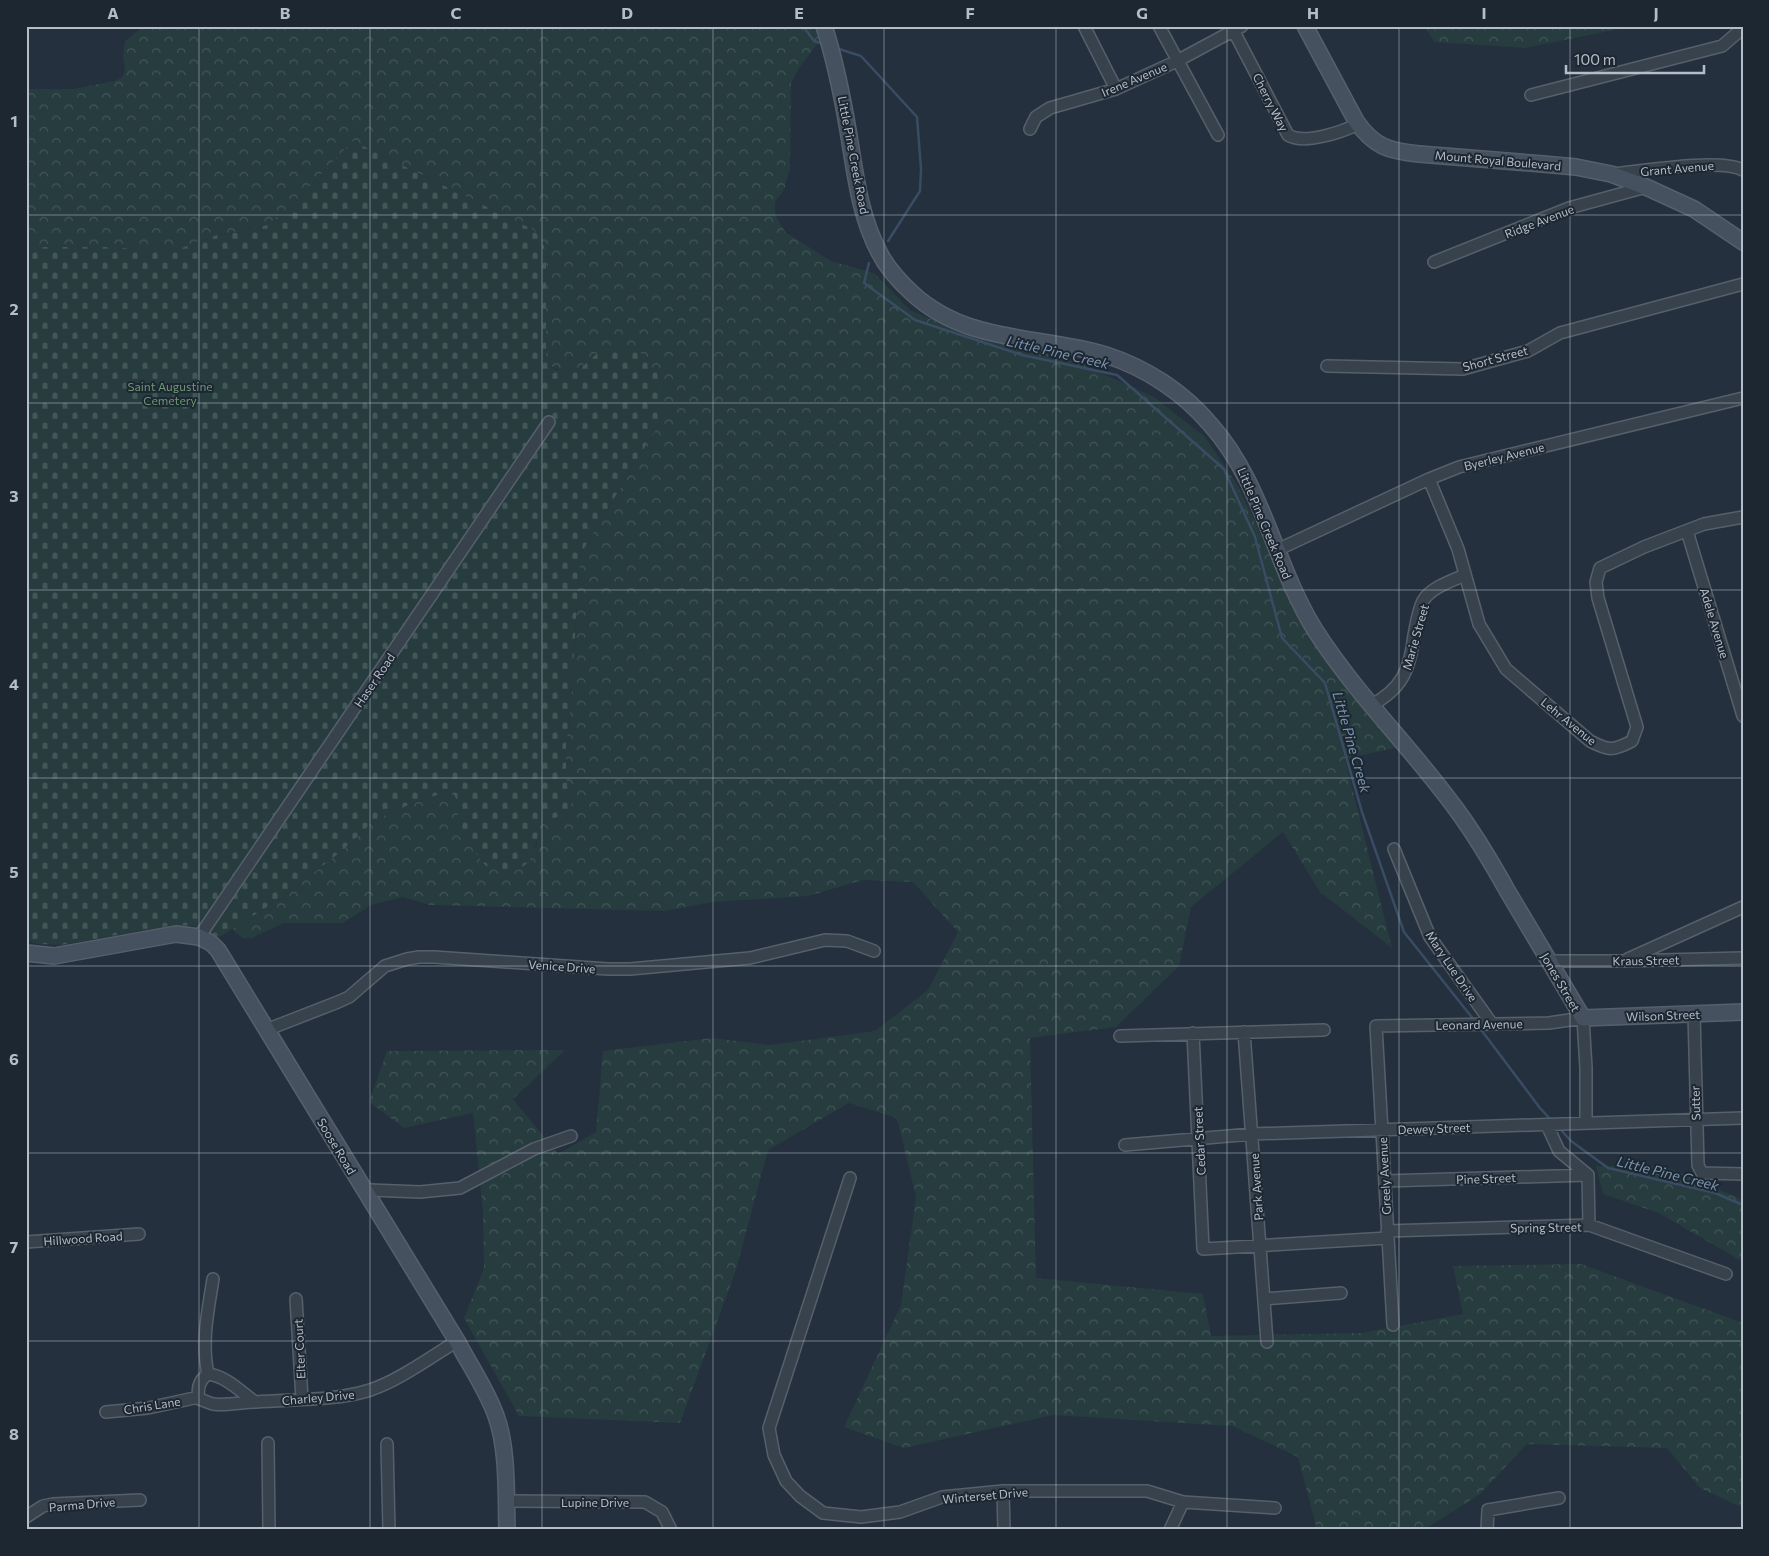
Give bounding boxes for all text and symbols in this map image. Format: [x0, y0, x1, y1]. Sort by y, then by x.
text: A [107, 3, 119, 22]
text: B [280, 3, 291, 22]
text: C [451, 3, 462, 22]
text: D [621, 3, 633, 22]
text: E [794, 3, 804, 22]
text: F [965, 3, 975, 22]
text: G [1136, 3, 1148, 22]
text: H [1307, 3, 1319, 22]
text: I [1481, 3, 1487, 22]
text: J [1653, 3, 1659, 22]
scale bar [1566, 42, 1704, 74]
text: 100 m [1574, 50, 1616, 68]
street label: Irene Avenue [1099, 59, 1169, 99]
street label: Cherry Way [1250, 71, 1292, 133]
street label: Little Pine Creek Road [836, 95, 872, 215]
text: 1 [10, 111, 18, 130]
street label: Mount Royal Boulevard [1434, 148, 1562, 172]
street label: Grant Avenue [1640, 158, 1714, 178]
street label: Ridge Avenue [1502, 201, 1576, 241]
text: 2 [9, 299, 19, 318]
water label: Little Pine Creek [1005, 332, 1111, 372]
street label: Short Street [1461, 343, 1529, 373]
park label: Saint Augustine Cemetery [127, 379, 213, 407]
street label: Byerley Avenue [1462, 439, 1546, 473]
street label: Little Pine Creek Road [1235, 465, 1295, 581]
text: 3 [9, 486, 19, 505]
street label: Adele Avenue [1698, 586, 1732, 660]
street label: Marie Street [1399, 602, 1431, 672]
street label: Haser Road [351, 650, 397, 710]
text: 4 [9, 674, 19, 693]
water label: Little Pine Creek [1329, 689, 1375, 795]
street label: Lehr Avenue [1538, 694, 1600, 748]
text: 5 [9, 862, 19, 881]
street label: Mary Lue Drive [1423, 928, 1481, 1004]
street label: Jones Street [1538, 950, 1583, 1014]
street label: Kraus Street [1612, 952, 1680, 968]
street label: Venice Drive [528, 957, 596, 975]
street label: Wilson Street [1626, 1007, 1700, 1023]
street label: Leonard Avenue [1435, 1016, 1523, 1032]
text: 6 [9, 1049, 19, 1068]
street label: Sutter [1687, 1085, 1703, 1121]
street label: Cedar Street [1190, 1106, 1208, 1176]
street label: Soose Road [315, 1115, 359, 1177]
street label: Dewey Street [1397, 1120, 1471, 1136]
street label: Greely Avenue [1375, 1137, 1393, 1215]
water label: Little Pine Creek [1615, 1152, 1721, 1194]
street label: Park Avenue [1247, 1153, 1265, 1221]
street label: Pine Street [1456, 1170, 1516, 1186]
street label: Spring Street [1510, 1219, 1582, 1235]
street label: Hillwood Road [43, 1228, 123, 1248]
text: 7 [10, 1237, 19, 1256]
street label: Elter Court [290, 1318, 308, 1379]
street label: Charley Drive [281, 1387, 355, 1407]
street label: Chris Lane [123, 1394, 181, 1416]
text: 8 [9, 1424, 19, 1443]
street label: Winterset Drive [942, 1484, 1028, 1506]
street label: Parma Drive [48, 1494, 116, 1514]
street label: Lupine Drive [561, 1495, 629, 1509]

